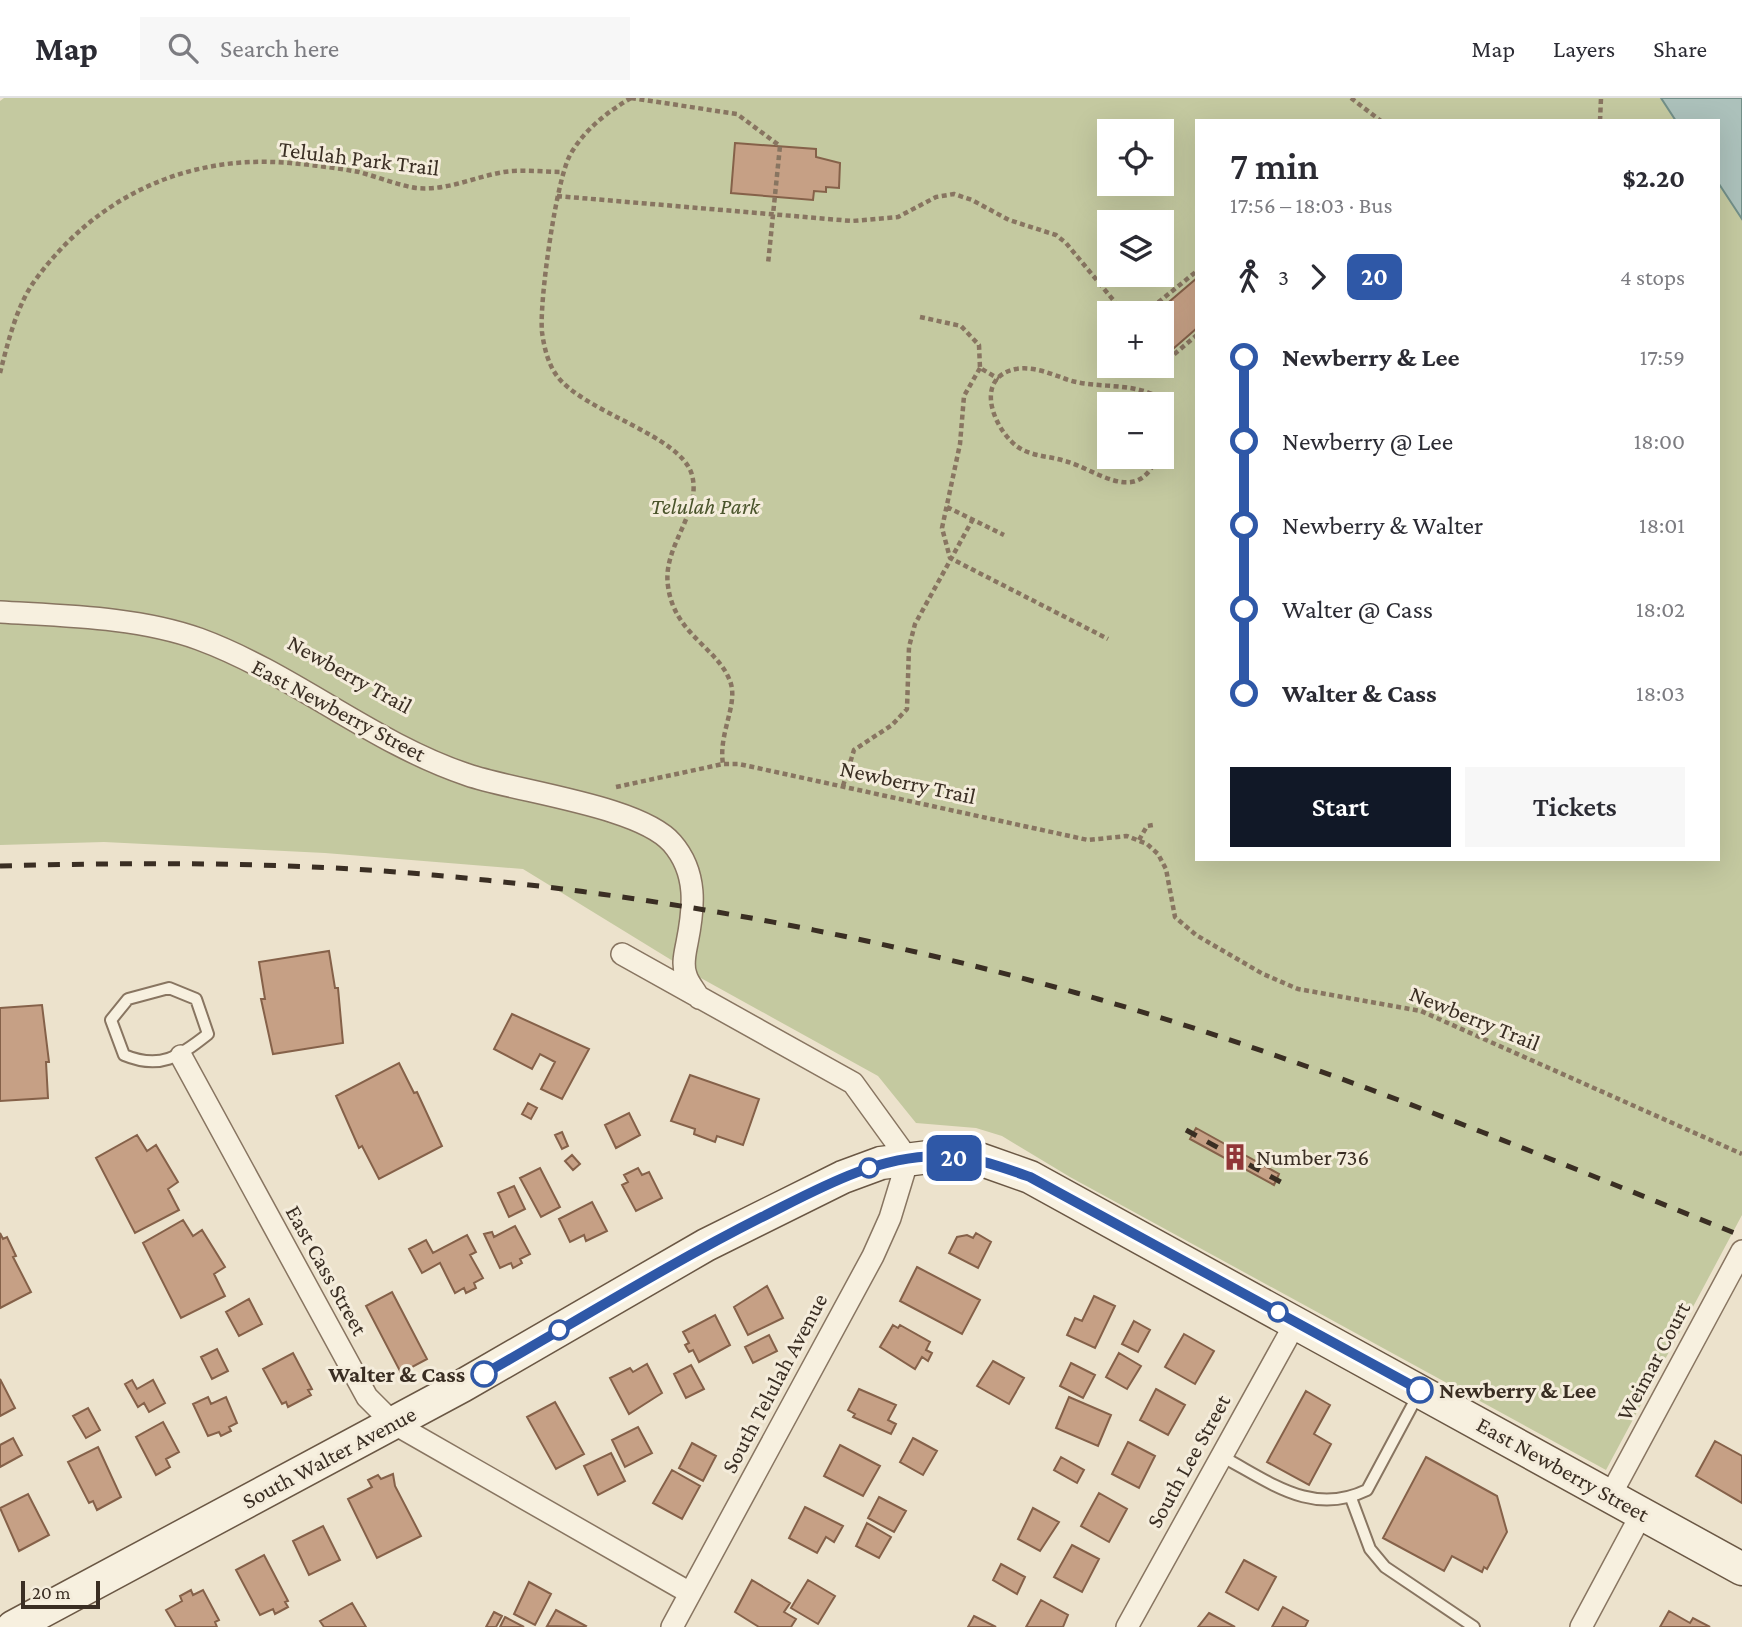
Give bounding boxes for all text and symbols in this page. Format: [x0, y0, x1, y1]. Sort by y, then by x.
search box [140, 17, 630, 80]
icon: search [164, 29, 202, 67]
text: Map [35, 30, 98, 67]
text: Search here [220, 34, 339, 63]
text: Map [1471, 35, 1515, 62]
text: Layers [1553, 35, 1615, 62]
text: Share [1653, 35, 1707, 62]
map controls [1097, 119, 1174, 469]
button: locate [1097, 119, 1174, 196]
street label: Telulah Park Trail [277, 135, 441, 181]
text: 7 min [1230, 145, 1319, 187]
text: $2.20 [1622, 164, 1685, 193]
text: 17:56 – 18:03 · Bus [1230, 192, 1392, 218]
button: layers [1097, 210, 1174, 287]
icon: walk [1230, 258, 1268, 296]
icon: forward [1299, 258, 1337, 296]
text: 20 [1361, 263, 1388, 290]
text: 3 [1278, 264, 1289, 290]
text: 4 stops [1620, 264, 1685, 290]
button: + [1097, 301, 1174, 378]
text: Newberry & Lee [1282, 343, 1460, 372]
text: 17:59 [1640, 344, 1685, 370]
button: − [1097, 392, 1174, 469]
text: Newberry @ Lee [1282, 427, 1453, 456]
text: 18:00 [1634, 428, 1685, 454]
park label: Telulah Park [650, 493, 761, 519]
text: Newberry & Walter [1282, 511, 1483, 540]
text: 18:01 [1639, 512, 1685, 538]
text: Walter @ Cass [1282, 595, 1433, 624]
text: 18:02 [1636, 596, 1685, 622]
street label: Newberry Trail [283, 629, 417, 719]
street label: East Newberry Street [248, 653, 431, 767]
text: Walter & Cass [1282, 679, 1437, 708]
text: 18:03 [1636, 680, 1685, 706]
street label: Newberry Trail [838, 755, 978, 809]
button: Start [1230, 767, 1451, 847]
button: Tickets [1465, 767, 1685, 847]
street label: Newberry Trail [1406, 980, 1544, 1056]
line badge: 20 [922, 1135, 986, 1181]
building icon: Number 736 [1220, 1142, 1250, 1172]
text: 20 [941, 1144, 967, 1171]
place label: Number 736 [1256, 1144, 1369, 1170]
unlabelled marker [859, 1158, 879, 1178]
street label: East Cass Street [281, 1201, 374, 1340]
street label: South Telulah Avenue [716, 1289, 832, 1477]
street label: Weimar Court [1611, 1297, 1695, 1425]
unlabelled marker [1268, 1302, 1288, 1322]
unlabelled marker [549, 1320, 569, 1340]
place label: Walter & Cass [327, 1361, 465, 1387]
marker: Walter & Cass [471, 1361, 497, 1387]
marker: Newberry & Lee [1407, 1377, 1433, 1403]
place label: Newberry & Lee [1439, 1377, 1596, 1403]
street label: South Lee Street [1141, 1389, 1236, 1532]
street label: South Walter Avenue [238, 1400, 420, 1514]
street label: East Newberry Street [1472, 1411, 1654, 1527]
scale bar [21, 1578, 100, 1610]
text: 20 m [32, 1582, 71, 1603]

